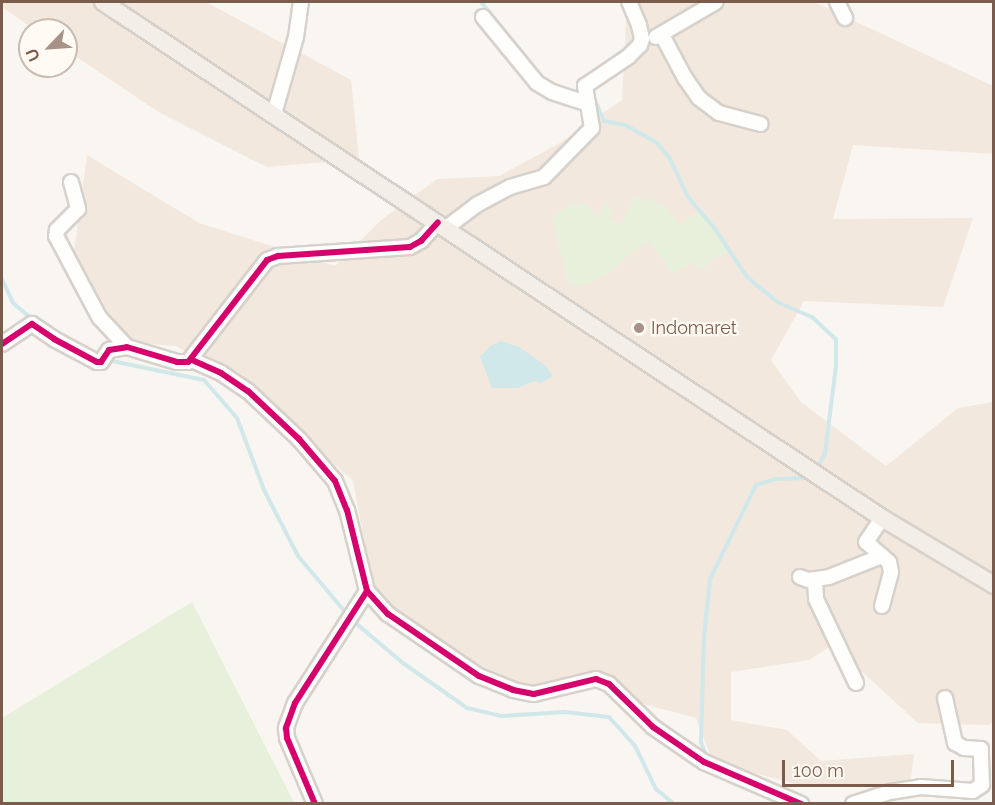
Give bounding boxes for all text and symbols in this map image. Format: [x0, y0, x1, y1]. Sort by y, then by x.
north arrow [18, 18, 78, 78]
text: U [22, 46, 44, 64]
place label: Indomaret [651, 317, 737, 339]
marker: Indomaret [632, 321, 646, 335]
scale bar [785, 748, 958, 786]
text: 100 m [793, 760, 844, 781]

